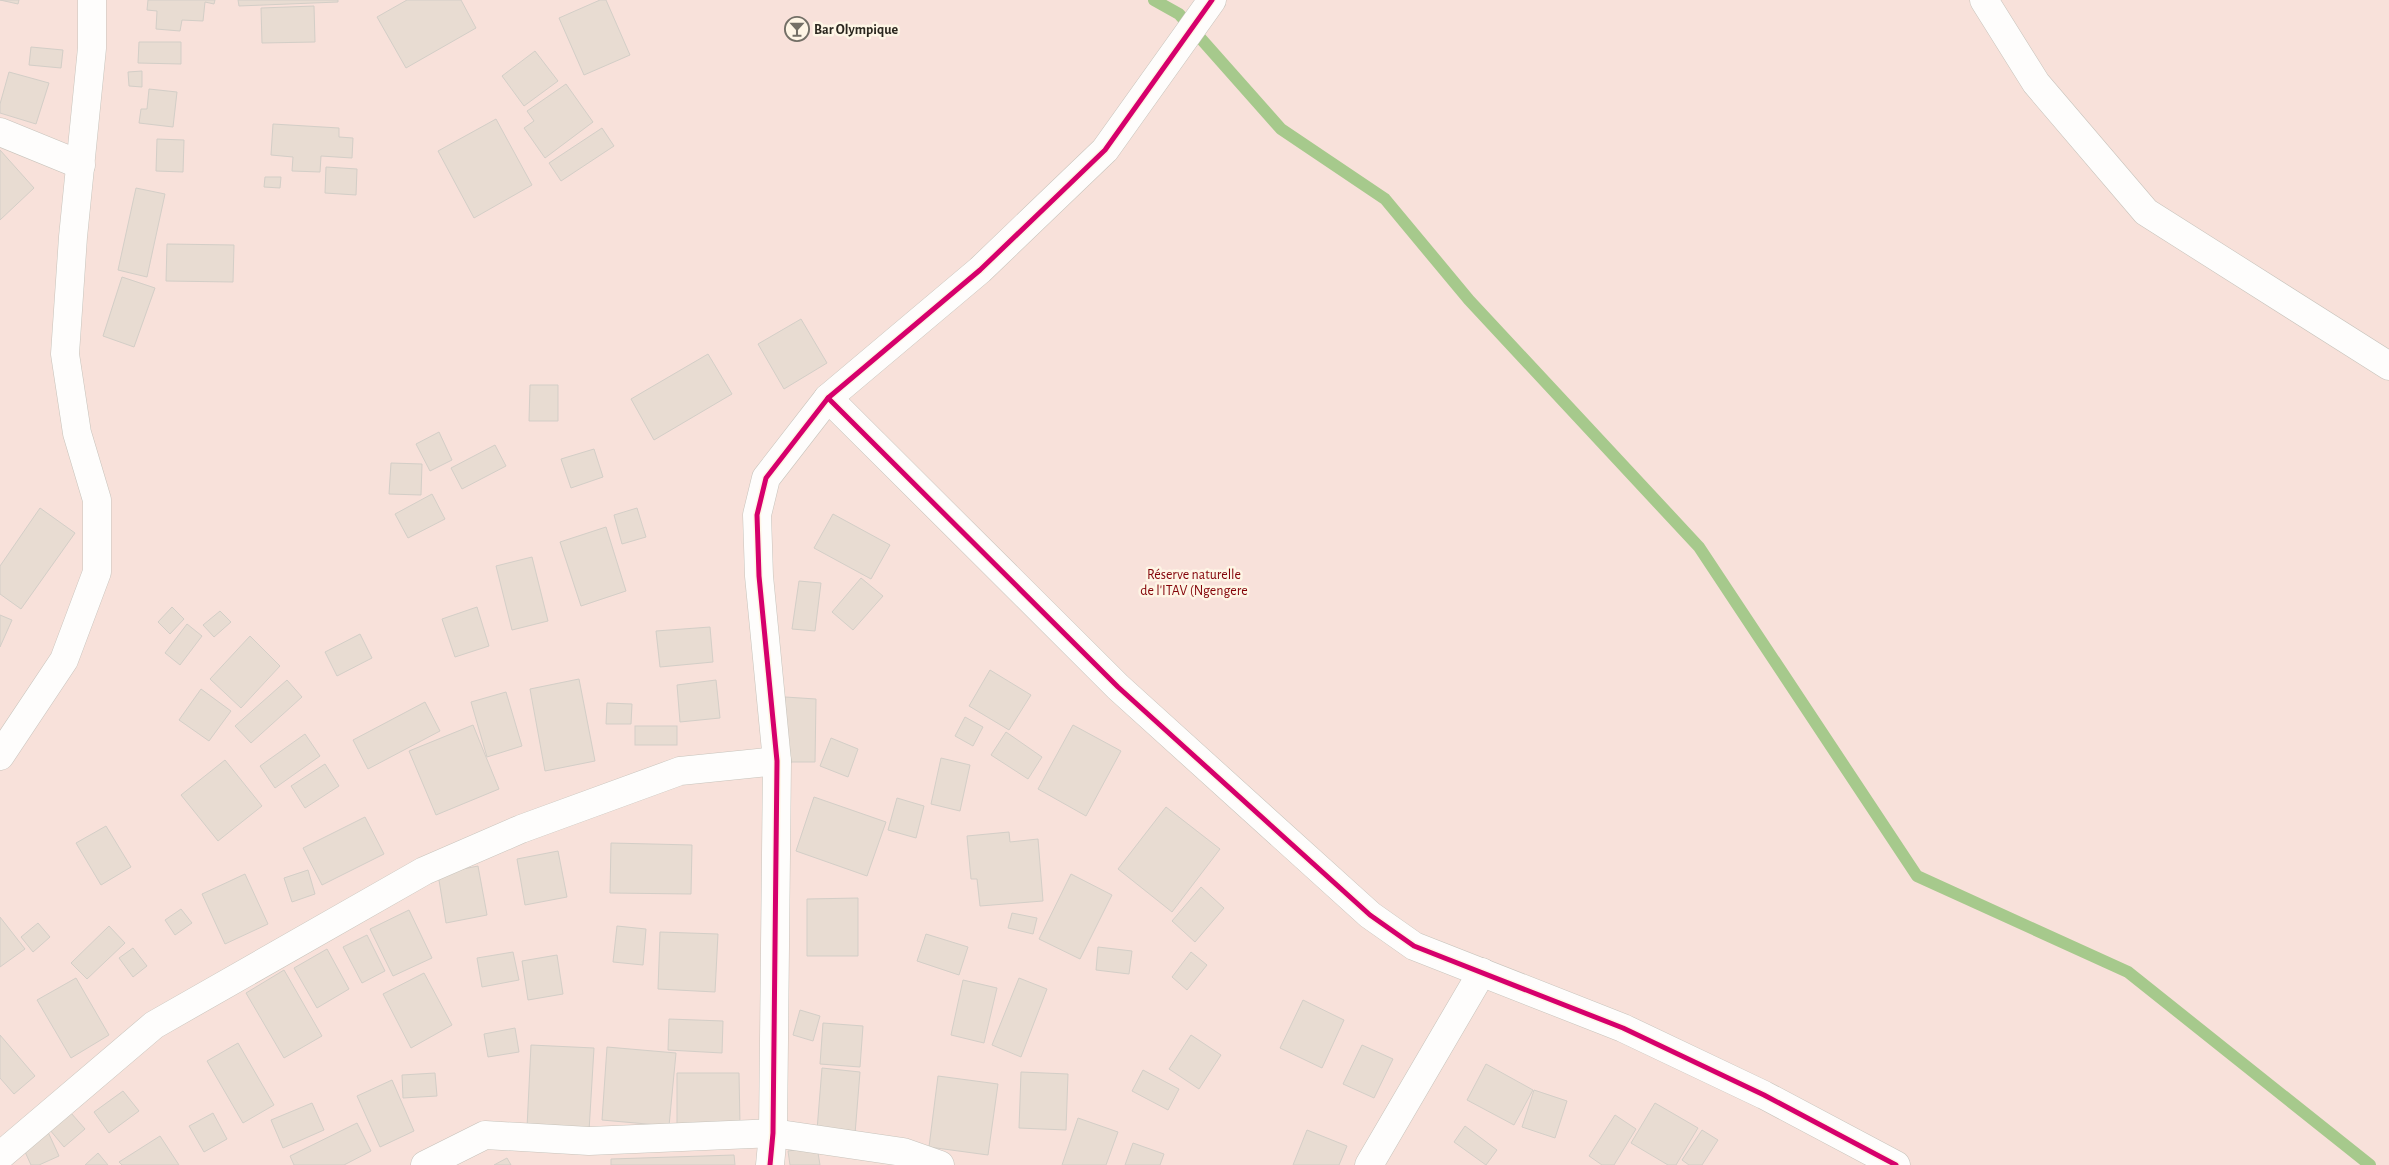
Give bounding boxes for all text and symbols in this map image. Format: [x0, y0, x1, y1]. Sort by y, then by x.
bar icon: Bar Olympique [784, 16, 810, 42]
place label: Bar Olympique [814, 23, 898, 37]
park label: Réserve naturelle de l'ITAV (Ngengere [1140, 568, 1248, 598]

